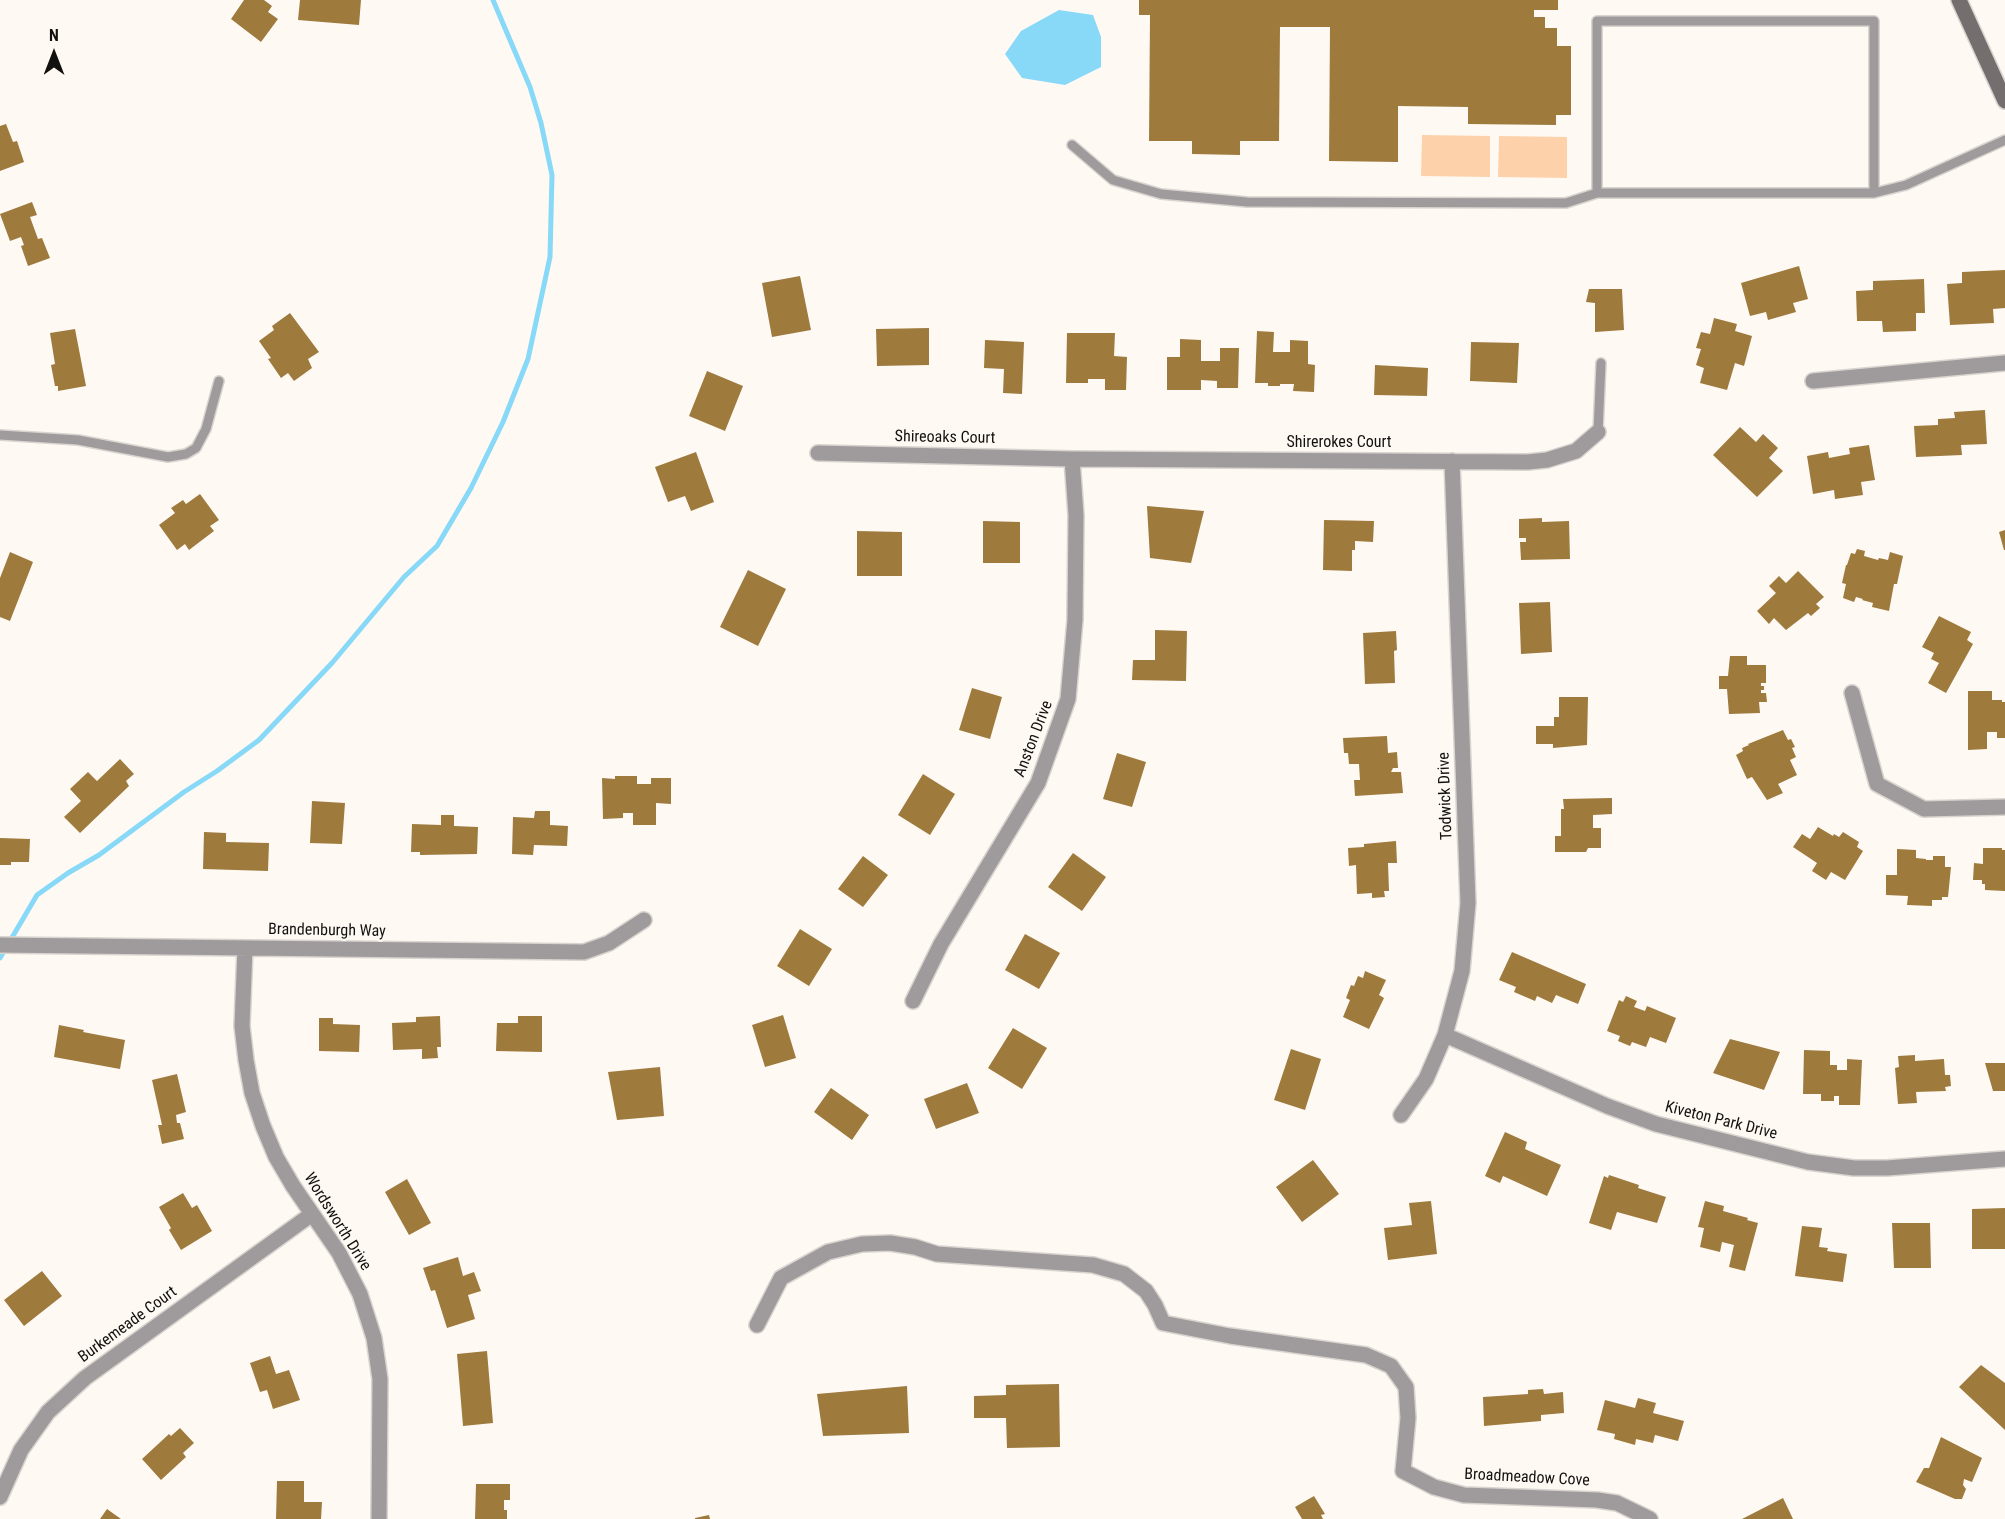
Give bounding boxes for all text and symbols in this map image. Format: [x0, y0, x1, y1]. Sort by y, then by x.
north arrow [24, 24, 84, 84]
text: N [49, 26, 59, 45]
street label: Shireoaks Court [895, 428, 995, 448]
street label: Shirerokes Court [1286, 433, 1392, 453]
street label: Anston Drive [1011, 698, 1057, 780]
street label: Todwick Drive [1435, 752, 1457, 840]
street label: Brandenburgh Way [268, 920, 386, 942]
street label: Kiveton Park Drive [1663, 1098, 1779, 1144]
street label: Wordsworth Drive [299, 1170, 375, 1274]
street label: Burkemeade Court [75, 1283, 181, 1367]
street label: Broadmeadow Cove [1464, 1465, 1590, 1491]

